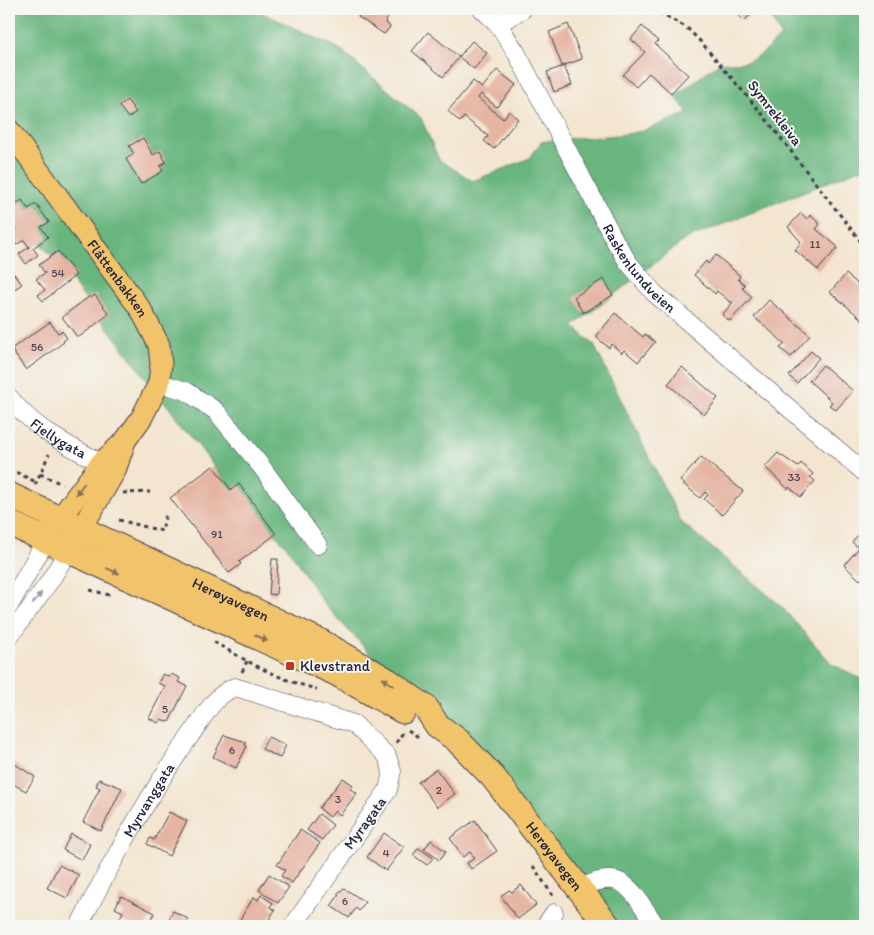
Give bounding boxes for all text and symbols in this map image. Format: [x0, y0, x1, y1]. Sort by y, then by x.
street label: Symrekleiva [744, 77, 806, 150]
street label: Raskenlundveien [599, 221, 679, 317]
street label: Flåttenbakken [83, 236, 152, 321]
house number: 11 [809, 237, 821, 251]
house number: 54 [51, 266, 65, 280]
house number: 56 [31, 340, 43, 354]
street label: Fjellygata [27, 414, 90, 463]
house number: 33 [787, 470, 801, 484]
one-way arrow [75, 482, 85, 496]
house number: 91 [211, 527, 223, 541]
one-way arrow [106, 568, 120, 576]
street label: Herøyavegen [189, 574, 272, 625]
one-way arrow [32, 592, 43, 605]
one-way arrow [254, 634, 268, 642]
place label: Klevstrand [300, 657, 371, 675]
marker: Klevstrand [284, 660, 296, 672]
one-way arrow [381, 677, 395, 686]
house number: 5 [162, 702, 168, 716]
house number: 6 [229, 743, 235, 757]
street label: Myrvanggata [119, 759, 178, 841]
house number: 2 [436, 783, 443, 797]
house number: 3 [335, 792, 342, 806]
street label: Myragata [340, 793, 390, 853]
street label: Herøyavegen [522, 818, 587, 894]
house number: 4 [382, 846, 390, 860]
house number: 6 [342, 894, 348, 908]

